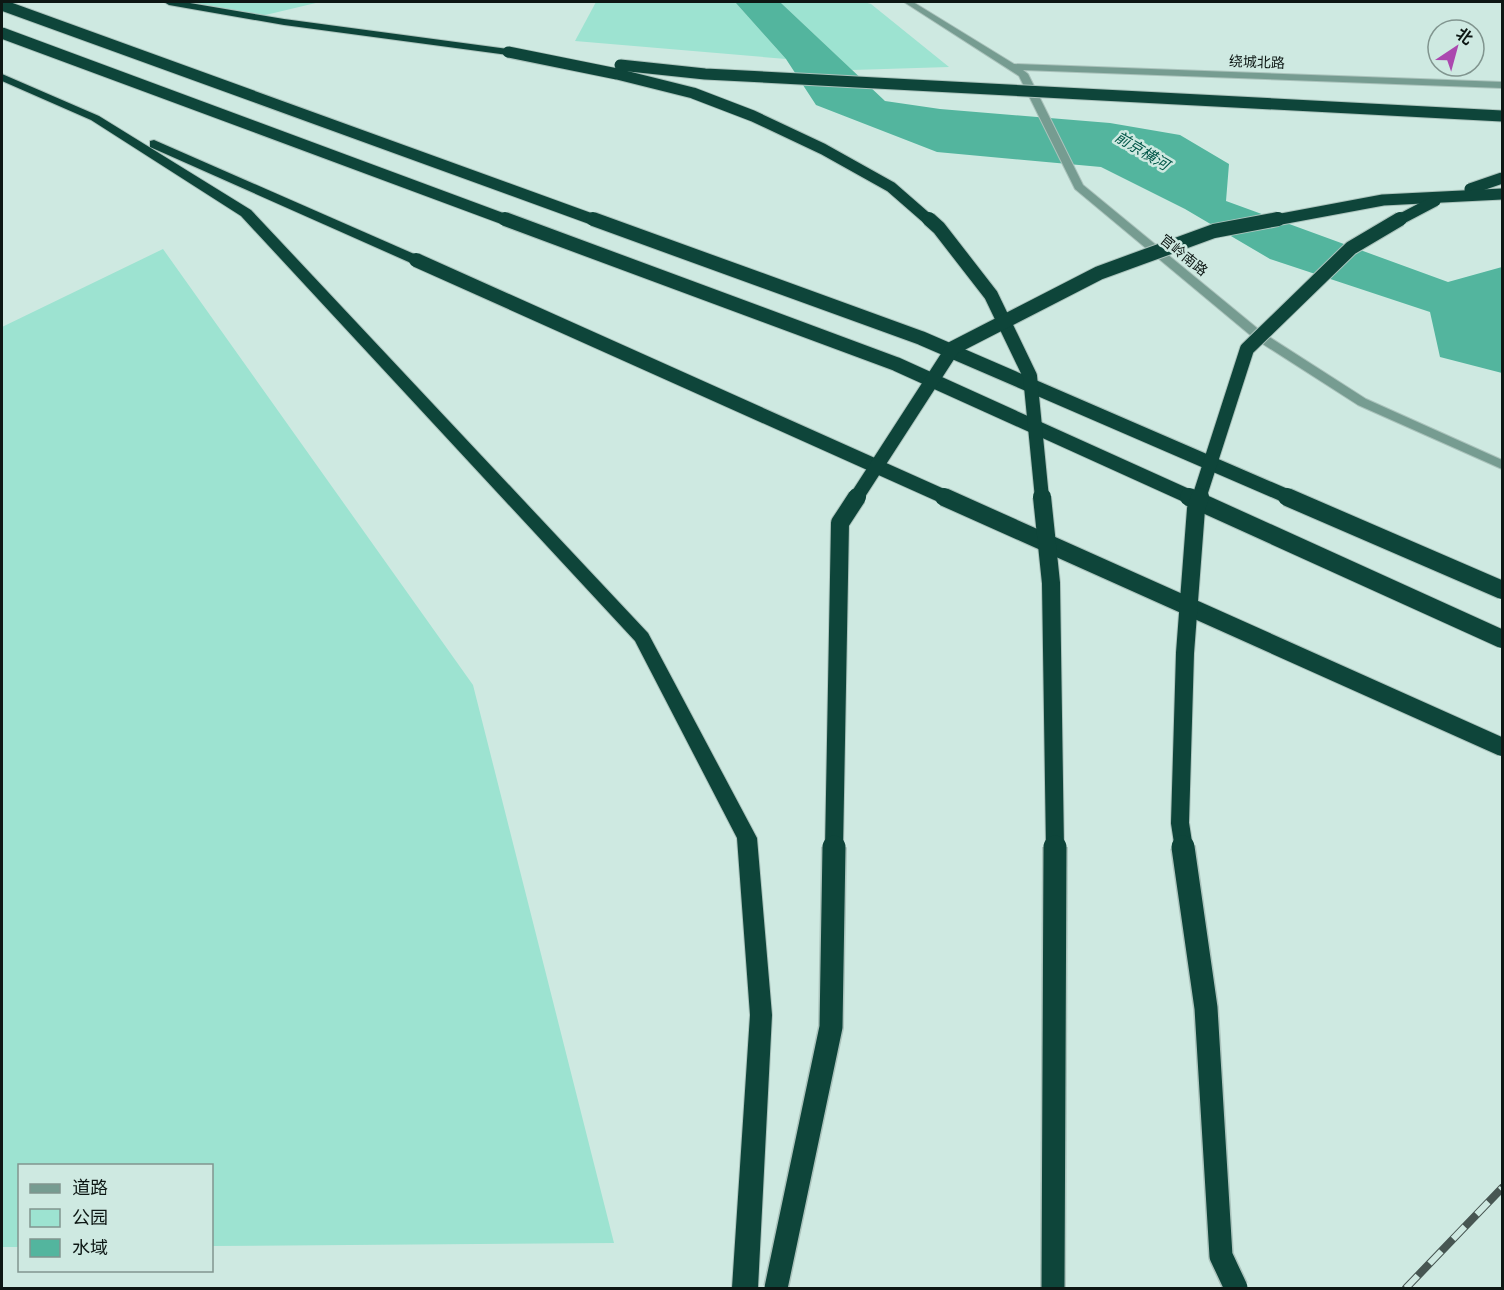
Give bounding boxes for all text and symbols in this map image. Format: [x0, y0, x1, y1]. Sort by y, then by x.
north arrow [1426, 18, 1486, 78]
text: 北 [1453, 25, 1476, 48]
street label: 绕城北路 [1229, 53, 1285, 71]
water label: 前京横河 [1112, 128, 1175, 175]
street label: 官岭南路 [1157, 231, 1211, 279]
legend [18, 1164, 213, 1272]
text: 道路 [72, 1178, 108, 1198]
text: 公园 [72, 1208, 108, 1228]
text: 水域 [72, 1238, 108, 1258]

